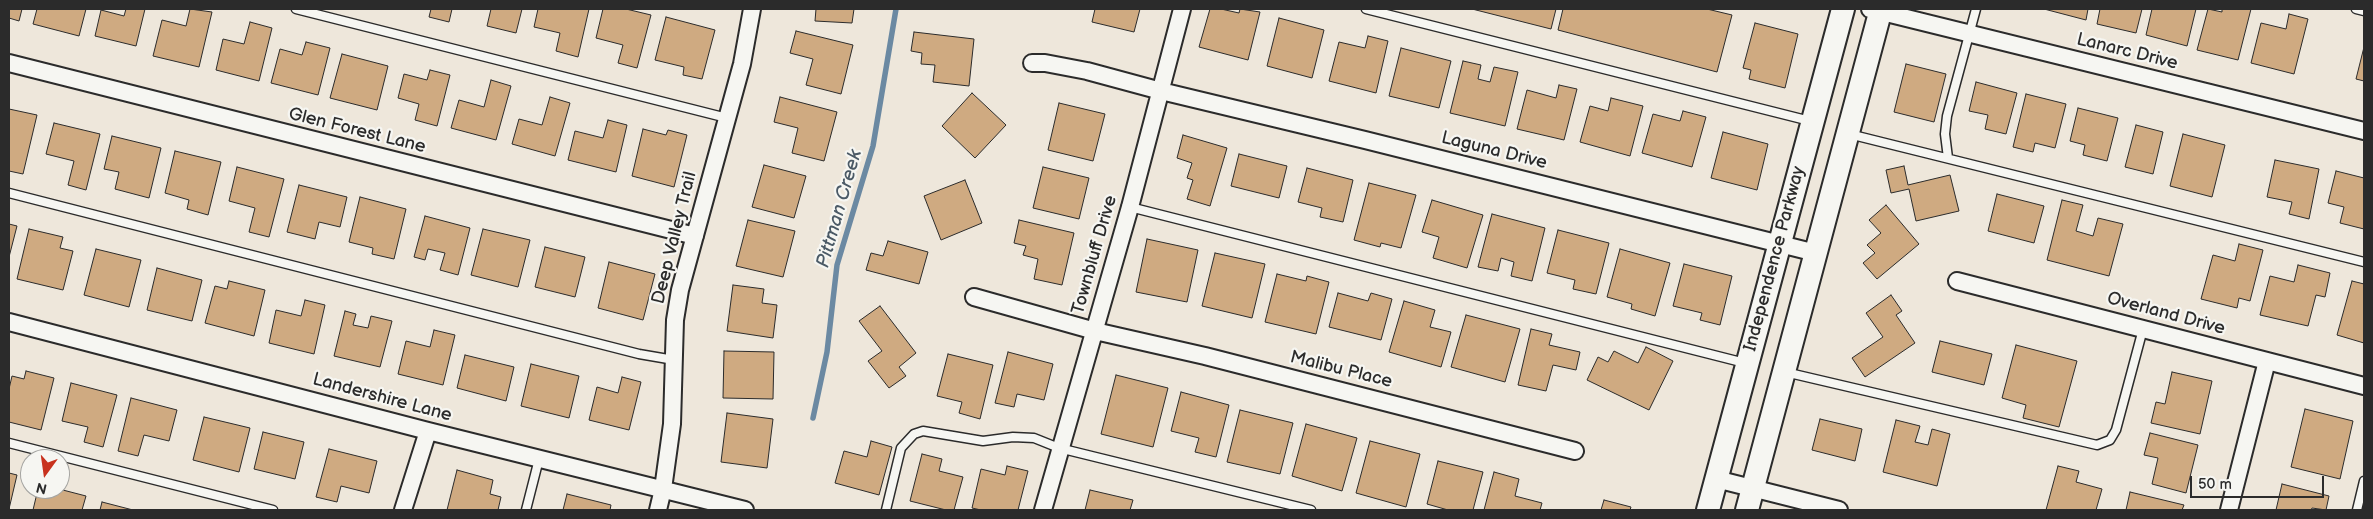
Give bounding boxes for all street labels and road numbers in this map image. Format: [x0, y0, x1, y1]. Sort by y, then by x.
street label: Lanarc Drive [2074, 29, 2180, 75]
street label: Glen Forest Lane [286, 104, 428, 158]
street label: Laguna Drive [1439, 127, 1549, 175]
street label: Independence Parkway [1740, 164, 1810, 354]
street label: Deep Valley Trail [648, 170, 702, 306]
street label: Townbluff Drive [1068, 193, 1122, 317]
street label: Overland Drive [2105, 288, 2227, 340]
street label: Malibu Place [1288, 347, 1394, 393]
street label: Landershire Lane [310, 369, 454, 427]

